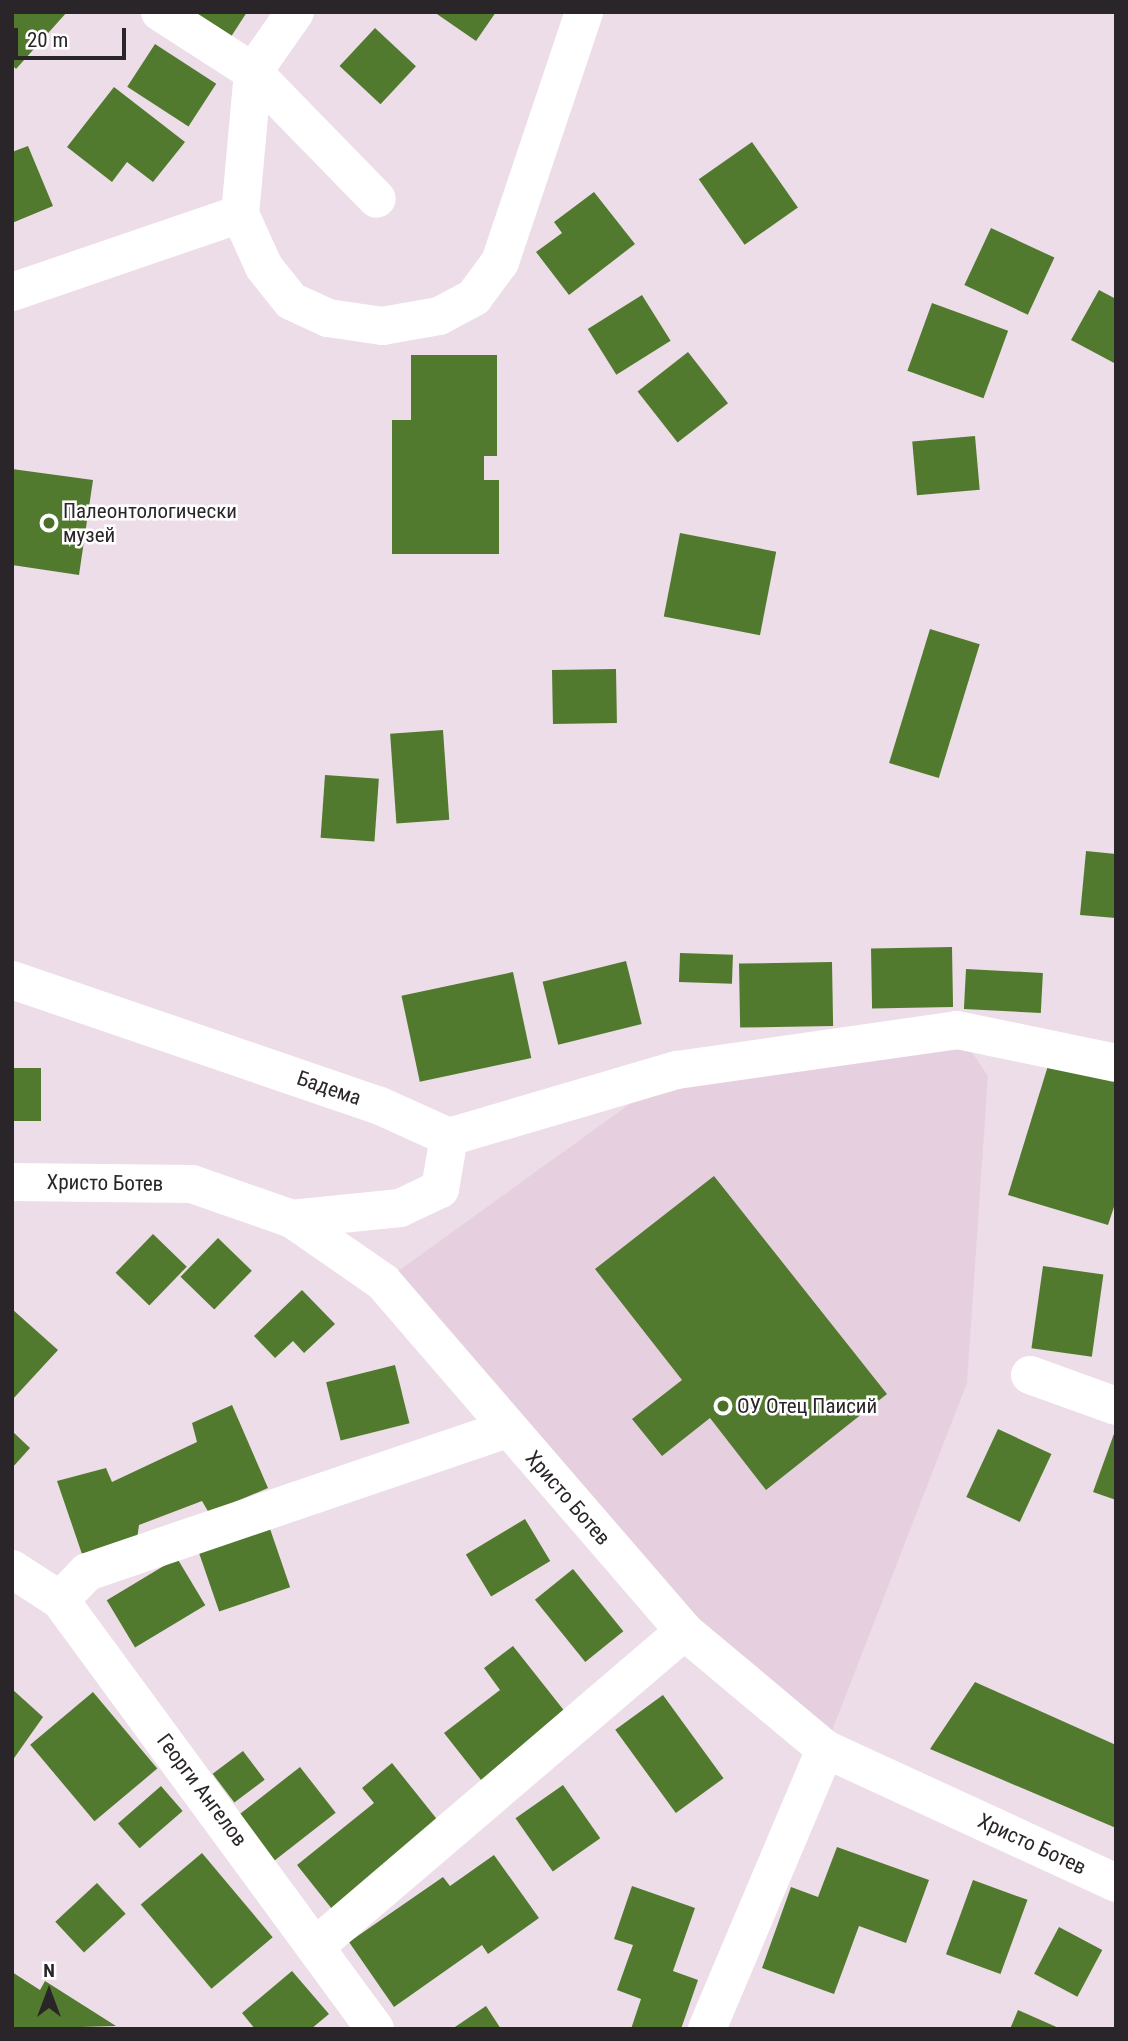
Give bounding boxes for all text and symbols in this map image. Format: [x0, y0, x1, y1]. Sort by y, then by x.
scale bar [18, 14, 130, 58]
text: 20 m [27, 28, 68, 52]
place label: Палеонтологически музей [63, 498, 237, 548]
marker: Палеонтологически музей [41, 515, 57, 531]
street label: Бадема [294, 1065, 364, 1111]
street label: Христо Ботев [47, 1169, 163, 1197]
place label: ОУ Отец Паисий [737, 1393, 877, 1419]
marker: ОУ Отец Паисий [715, 1398, 731, 1414]
street label: Христо Ботев [520, 1446, 616, 1550]
street label: Георги Ангелов [151, 1729, 253, 1851]
street label: Христо Ботев [974, 1808, 1090, 1880]
north arrow [14, 1957, 84, 2027]
text: N [43, 1959, 55, 1982]

